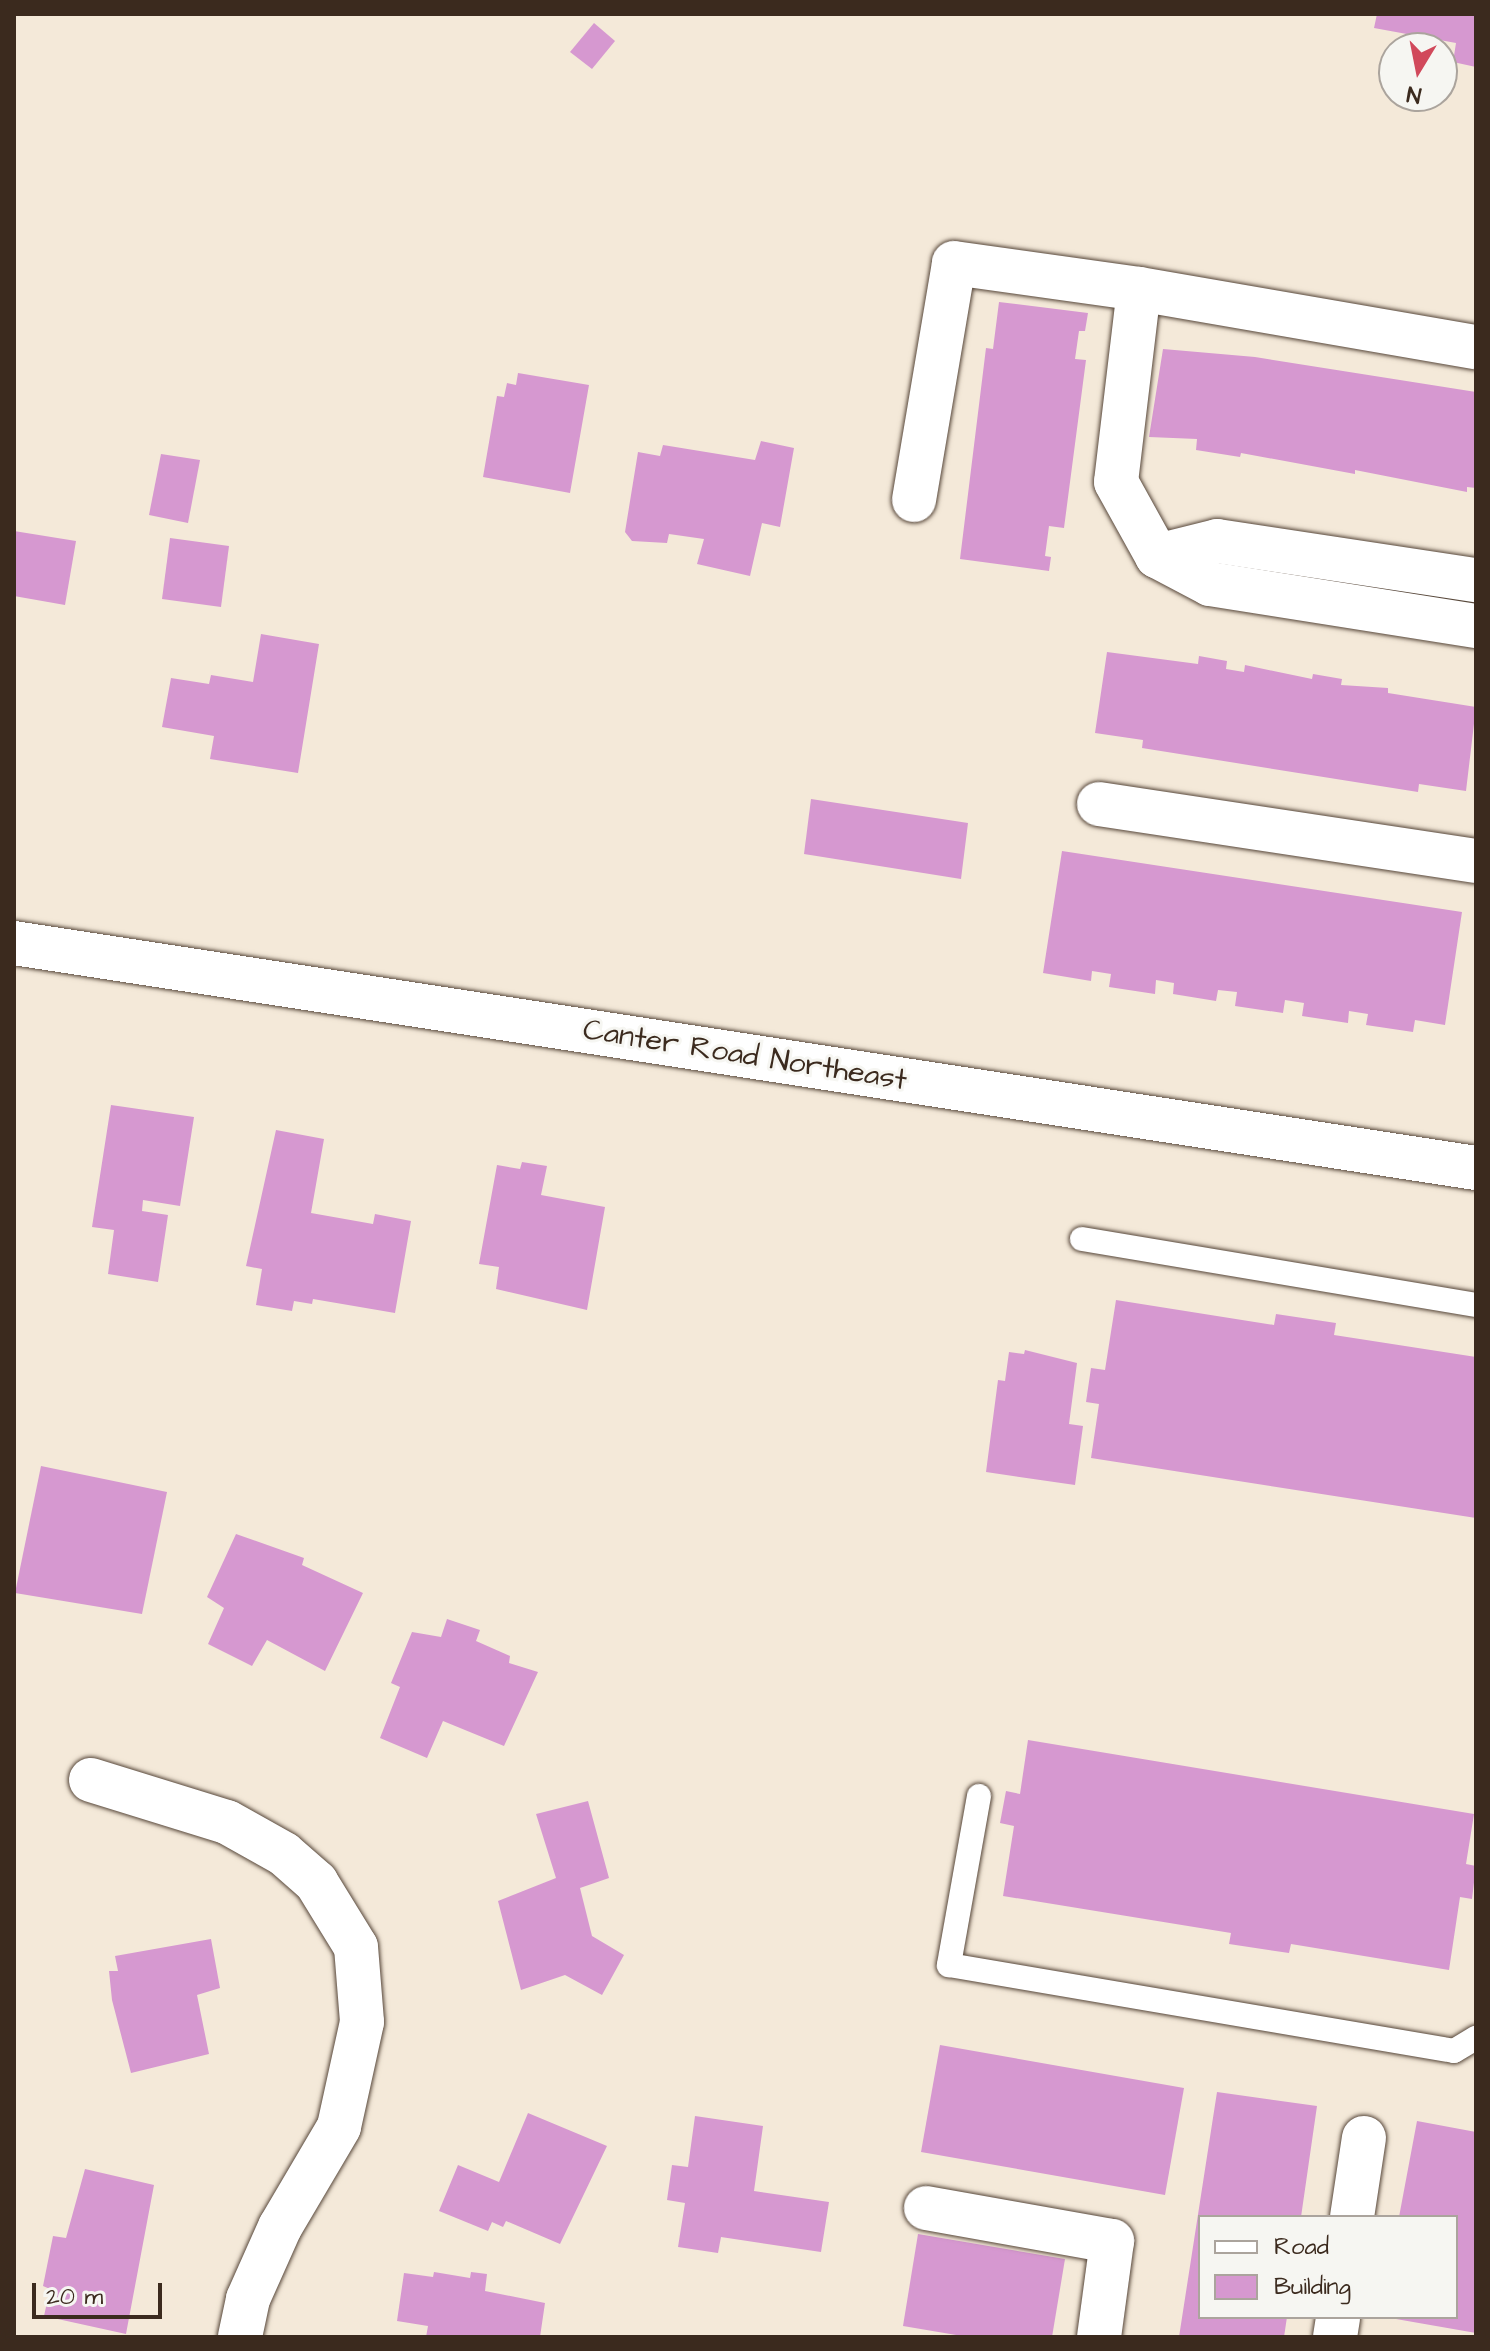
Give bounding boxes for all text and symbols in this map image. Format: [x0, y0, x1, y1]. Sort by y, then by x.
north arrow [1378, 32, 1458, 112]
text: N [1405, 78, 1424, 111]
street label: Canter Road Northeast [581, 1012, 909, 1098]
legend [1198, 2215, 1458, 2319]
text: Road [1274, 2230, 1329, 2264]
scale bar [36, 2267, 166, 2317]
text: Building [1274, 2270, 1351, 2304]
text: 20 m [46, 2280, 103, 2314]

